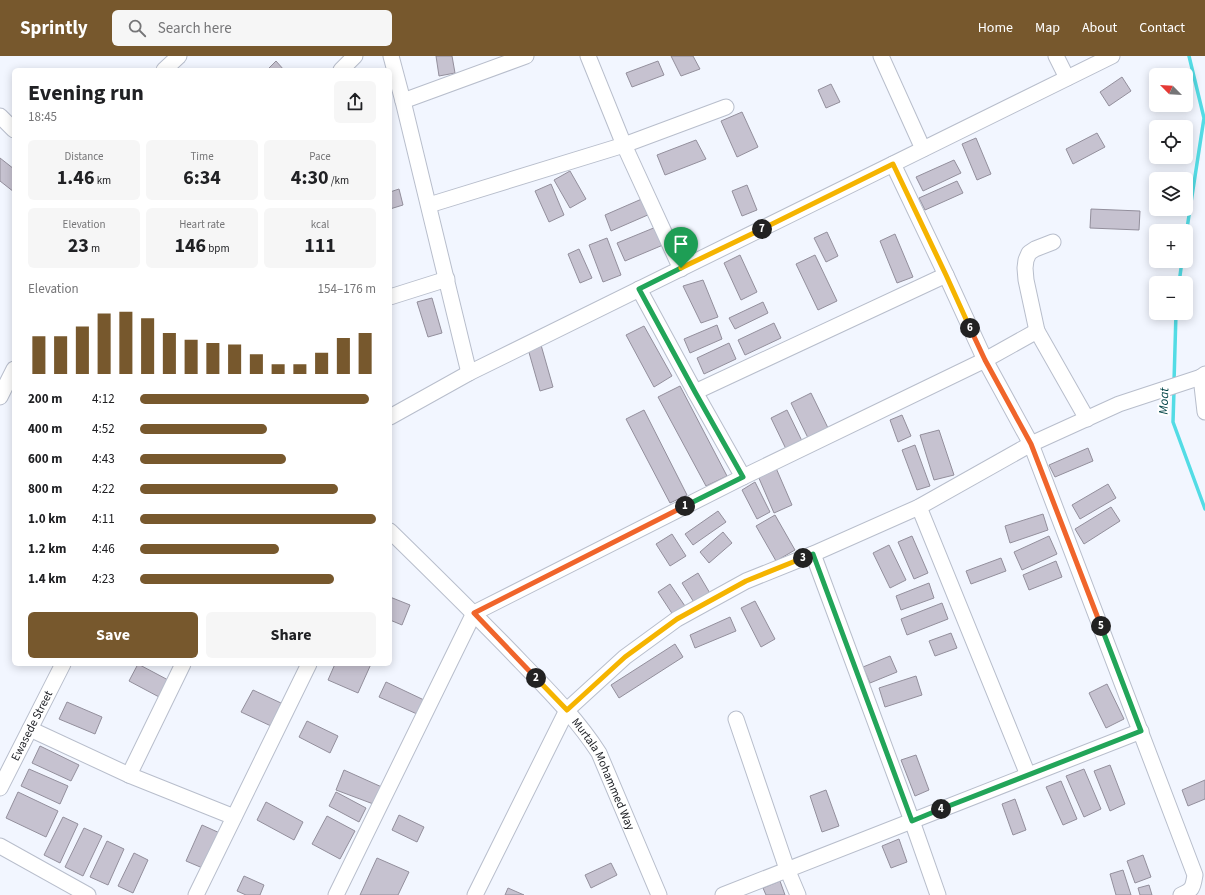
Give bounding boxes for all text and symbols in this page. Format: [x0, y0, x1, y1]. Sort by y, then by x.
search box [112, 10, 392, 46]
text: Sprintly [20, 15, 88, 42]
icon: search [126, 17, 148, 39]
text: Search here [158, 18, 232, 39]
text: Home [978, 18, 1013, 38]
text: Map [1035, 18, 1060, 38]
text: About [1082, 18, 1117, 38]
text: Contact [1139, 18, 1185, 38]
north arrow [1149, 68, 1193, 112]
map controls [1149, 68, 1193, 320]
text: Evening run [28, 77, 144, 109]
button: share [334, 81, 376, 123]
text: 18:45 [28, 108, 57, 126]
button: locate [1149, 120, 1193, 164]
text: Distance [64, 149, 104, 164]
text: Time [190, 149, 214, 164]
text: Pace [309, 149, 331, 164]
text: 1.46 [57, 164, 94, 192]
text: 6:34 [183, 164, 221, 192]
text: 4:30 [291, 164, 329, 192]
button: layers [1149, 172, 1193, 216]
text: km [94, 173, 111, 188]
text: /km [329, 173, 349, 188]
text: Elevation [63, 217, 105, 232]
text: Heart rate [179, 217, 225, 232]
text: kcal [311, 217, 329, 232]
pin: 7 [752, 219, 772, 239]
text: 7 [759, 221, 765, 236]
button: + [1149, 224, 1193, 268]
pin [664, 227, 698, 268]
text: 23 [68, 232, 89, 260]
text: 146 [174, 232, 206, 260]
text: 111 [304, 232, 336, 260]
icon: arrive [670, 233, 692, 255]
text: m [89, 241, 100, 256]
text: bpm [206, 241, 230, 256]
button: − [1149, 276, 1193, 320]
text: Elevation [28, 280, 79, 298]
text: 154–176 m [318, 280, 376, 298]
pin: 6 [960, 318, 980, 338]
text: 6 [967, 320, 973, 335]
water label: Moat [1155, 386, 1173, 415]
text: 200 m [28, 390, 62, 408]
text: 4:12 [92, 390, 115, 408]
text: 400 m [28, 420, 62, 438]
text: 4:52 [92, 420, 115, 438]
text: 600 m [28, 450, 62, 468]
text: 4:43 [92, 450, 115, 468]
text: 800 m [28, 480, 62, 498]
text: 4:22 [92, 480, 115, 498]
pin: 1 [675, 496, 695, 516]
text: 1 [682, 498, 688, 513]
text: 1.0 km [28, 510, 67, 528]
text: 4:11 [92, 510, 115, 528]
text: 1.2 km [28, 540, 67, 558]
text: 4:46 [92, 540, 115, 558]
pin: 3 [793, 548, 813, 568]
text: 3 [800, 550, 806, 565]
text: 1.4 km [28, 570, 67, 588]
text: 4:23 [92, 570, 115, 588]
button: Save [28, 612, 198, 658]
button: Share [206, 612, 376, 658]
pin: 5 [1091, 616, 1111, 636]
text: 5 [1098, 618, 1104, 633]
pin: 2 [526, 668, 546, 688]
text: 2 [533, 670, 539, 685]
street label: Ewasede Street [7, 688, 57, 764]
street label: Murtala Mohammed Way [567, 715, 639, 833]
pin: 4 [931, 799, 951, 819]
text: 4 [938, 801, 944, 816]

